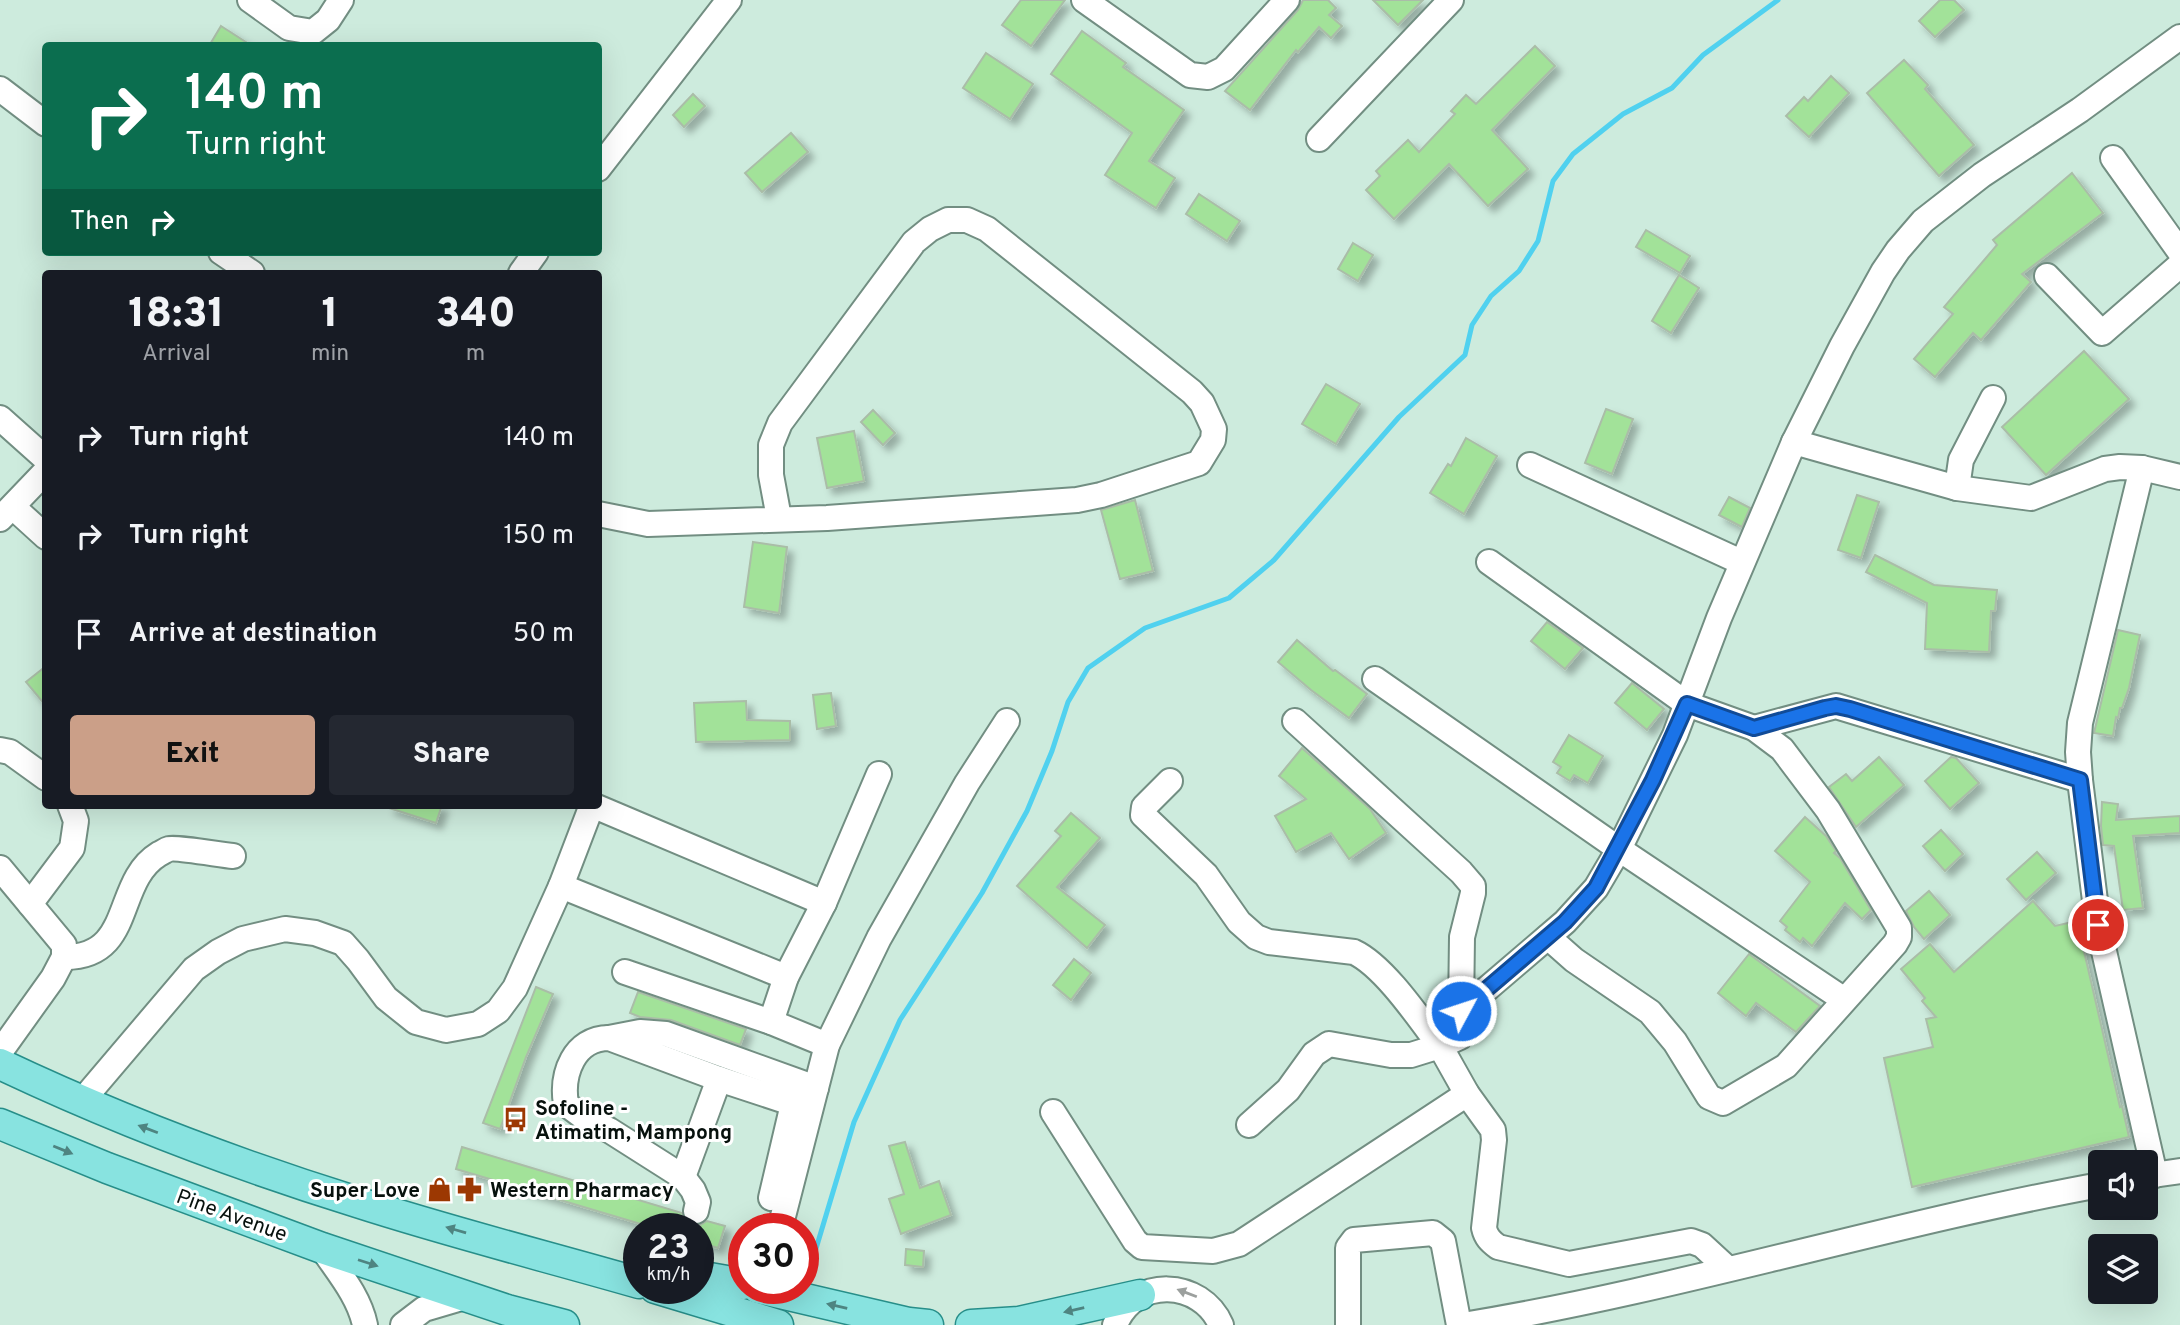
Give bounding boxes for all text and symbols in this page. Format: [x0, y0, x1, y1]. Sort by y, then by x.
text: 140 m [185, 65, 324, 127]
icon: right [70, 70, 161, 161]
text: Turn right [185, 126, 327, 166]
icon: right [143, 203, 181, 241]
text: Then [70, 206, 129, 239]
text: 18:31 [128, 289, 225, 342]
text: 1 [322, 289, 339, 342]
text: 340 [435, 289, 516, 342]
text: Arrival [142, 340, 211, 369]
text: min [311, 340, 349, 369]
text: m [466, 340, 485, 369]
icon: right [70, 419, 108, 457]
text: Turn right [129, 422, 249, 455]
text: 140 m [504, 422, 574, 455]
icon: right [70, 517, 108, 555]
text: Turn right [129, 520, 249, 553]
text: 150 m [503, 520, 574, 553]
icon: arrive [70, 615, 108, 653]
text: Arrive at destination [129, 618, 377, 651]
text: 50 m [513, 618, 574, 651]
button: Exit [70, 715, 315, 795]
button: Share [329, 715, 574, 795]
pin [2068, 895, 2128, 955]
icon: arrive [2079, 906, 2117, 944]
position arrow [1424, 974, 1498, 1048]
place label: Sofoline - Atimatim, Mampong [535, 1096, 732, 1147]
bus stop icon: Sofoline - Atimatim, Mampong [501, 1106, 529, 1134]
one-way arrow [138, 1123, 159, 1134]
one-way arrow [52, 1145, 73, 1156]
map controls [2088, 1150, 2158, 1304]
button: sound [2088, 1150, 2158, 1220]
shop icon: Super Love [426, 1176, 454, 1204]
pharmacy icon: Western Pharmacy [456, 1176, 484, 1204]
place label: Super Love [310, 1178, 420, 1205]
place label: Western Pharmacy [490, 1178, 674, 1205]
street label: Pine Avenue [172, 1184, 291, 1249]
speed limit sign: 30 [728, 1213, 819, 1304]
one-way arrow [444, 1224, 466, 1235]
text: 23 [647, 1227, 690, 1271]
button: layers [2088, 1234, 2158, 1304]
one-way arrow [358, 1258, 379, 1269]
text: km/h [647, 1264, 690, 1287]
one-way arrow [1177, 1287, 1198, 1298]
one-way arrow [826, 1301, 848, 1312]
one-way arrow [1063, 1305, 1085, 1316]

